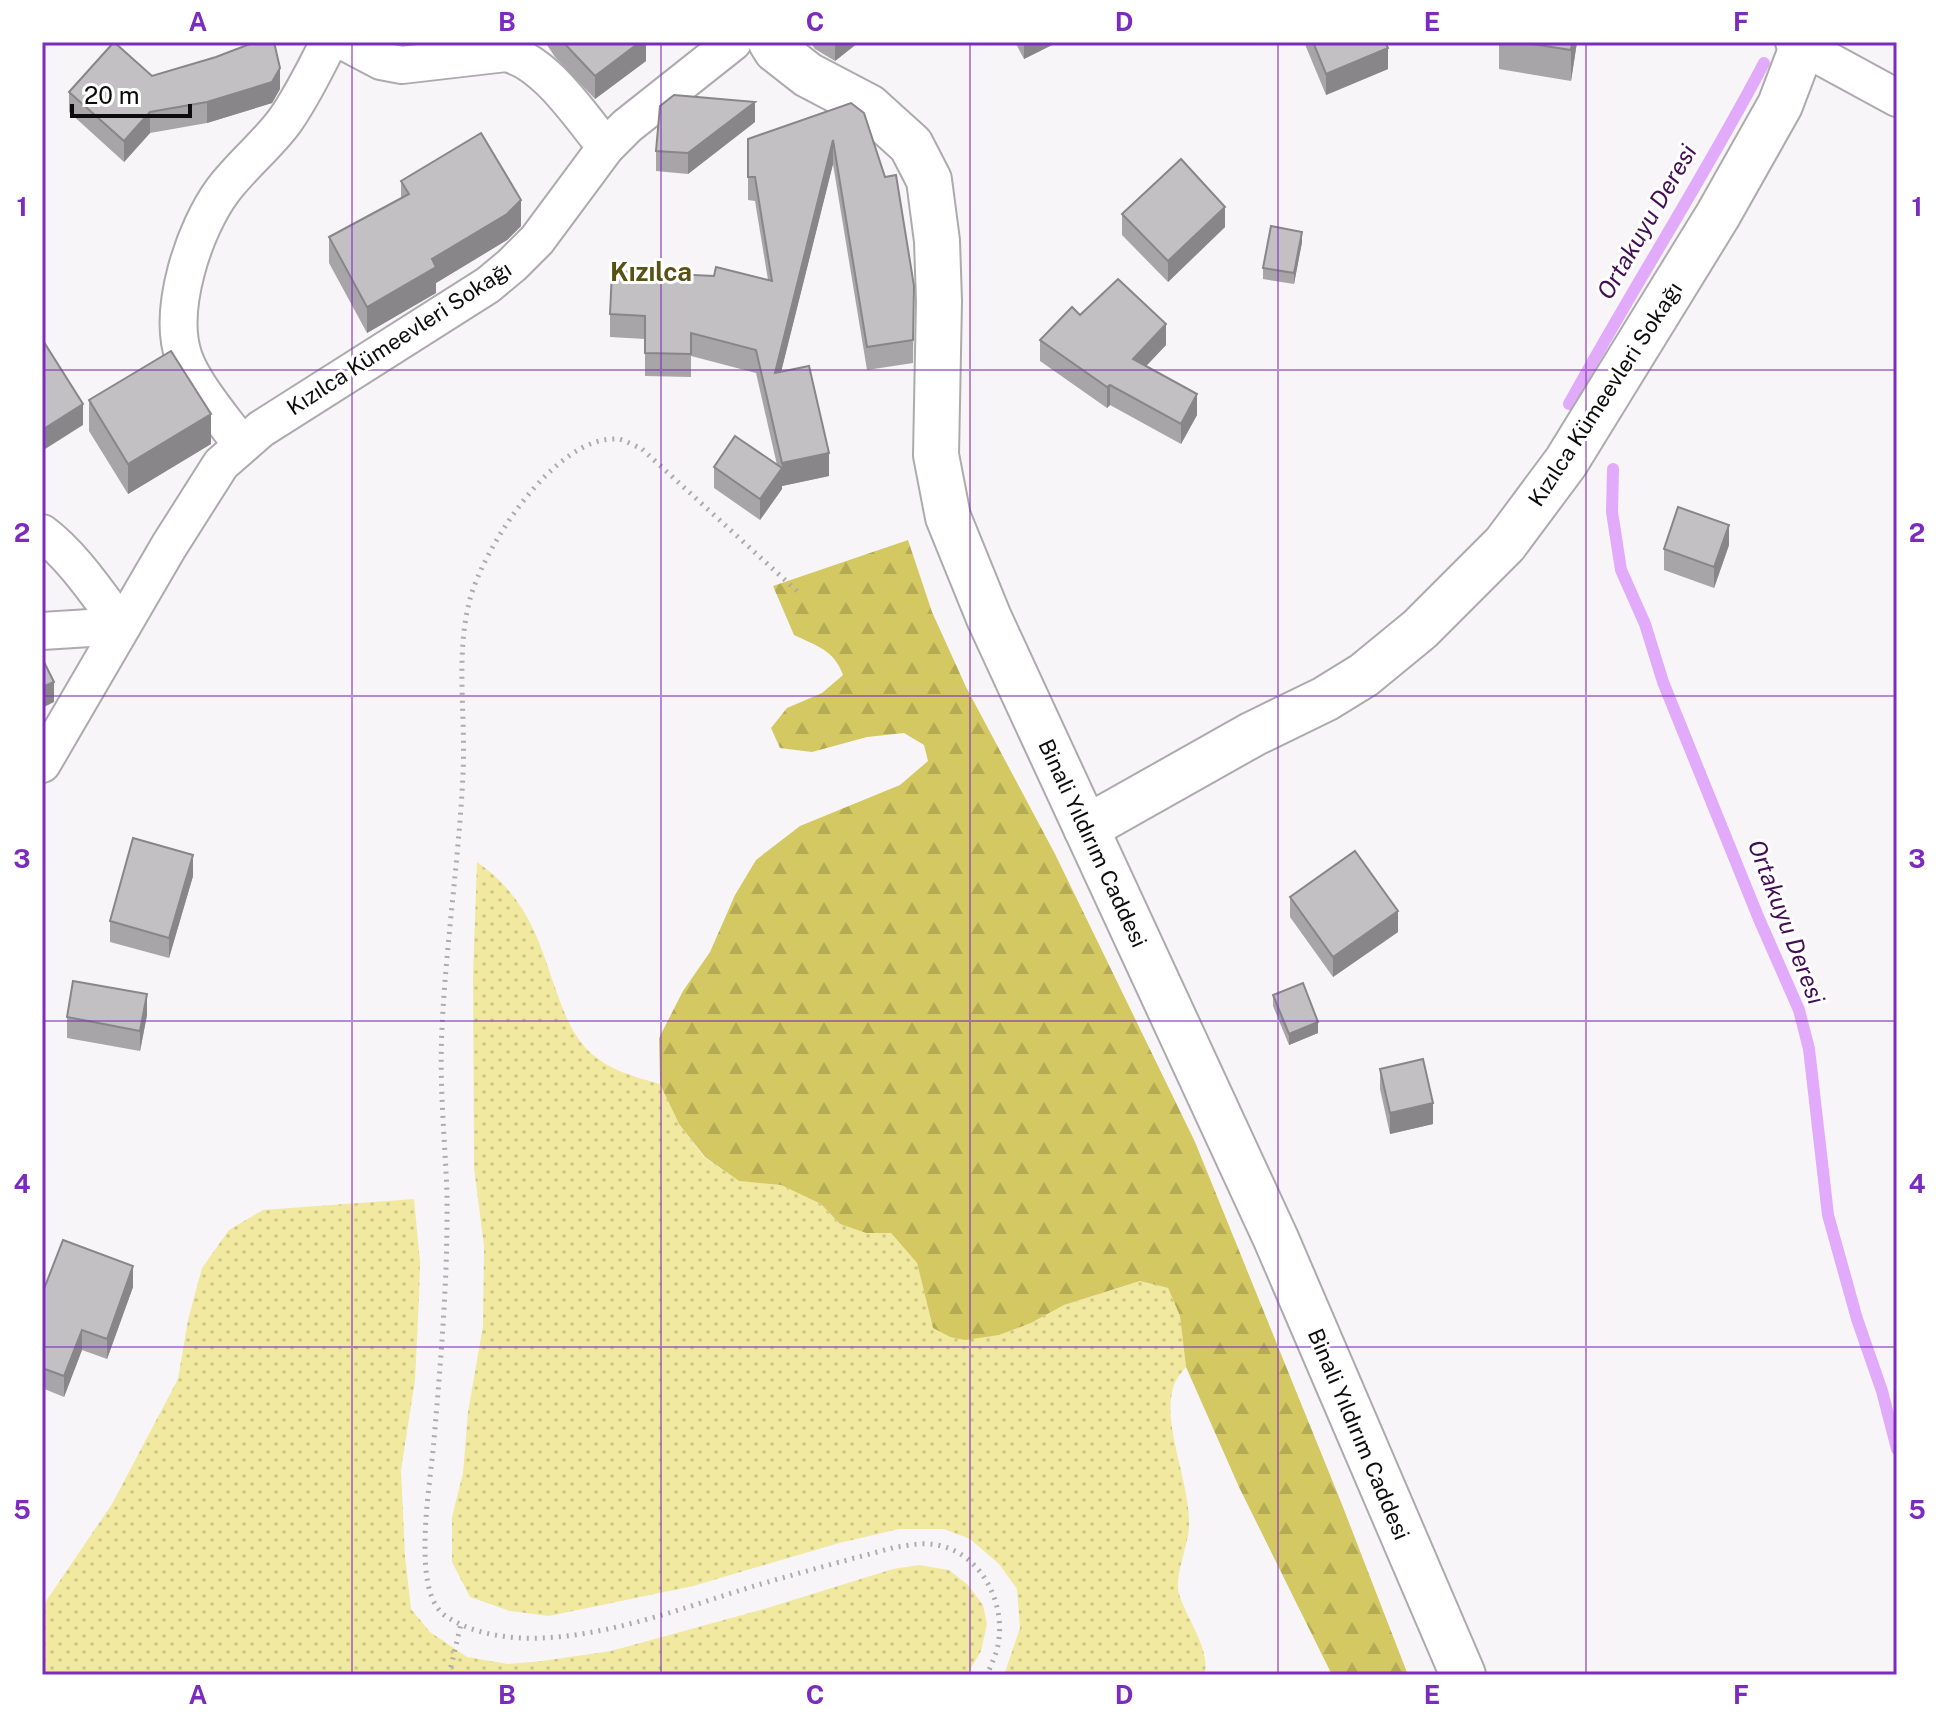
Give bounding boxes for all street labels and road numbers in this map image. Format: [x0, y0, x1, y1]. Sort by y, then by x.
street label: Kızılca Kümeevleri Sokağı [282, 256, 516, 420]
street label: Kızılca Kümeevleri Sokağı [1523, 277, 1687, 511]
street label: Binali Yıldırım Caddesi [1033, 735, 1153, 951]
street label: Binali Yıldırım Caddesi [1303, 1325, 1415, 1543]

